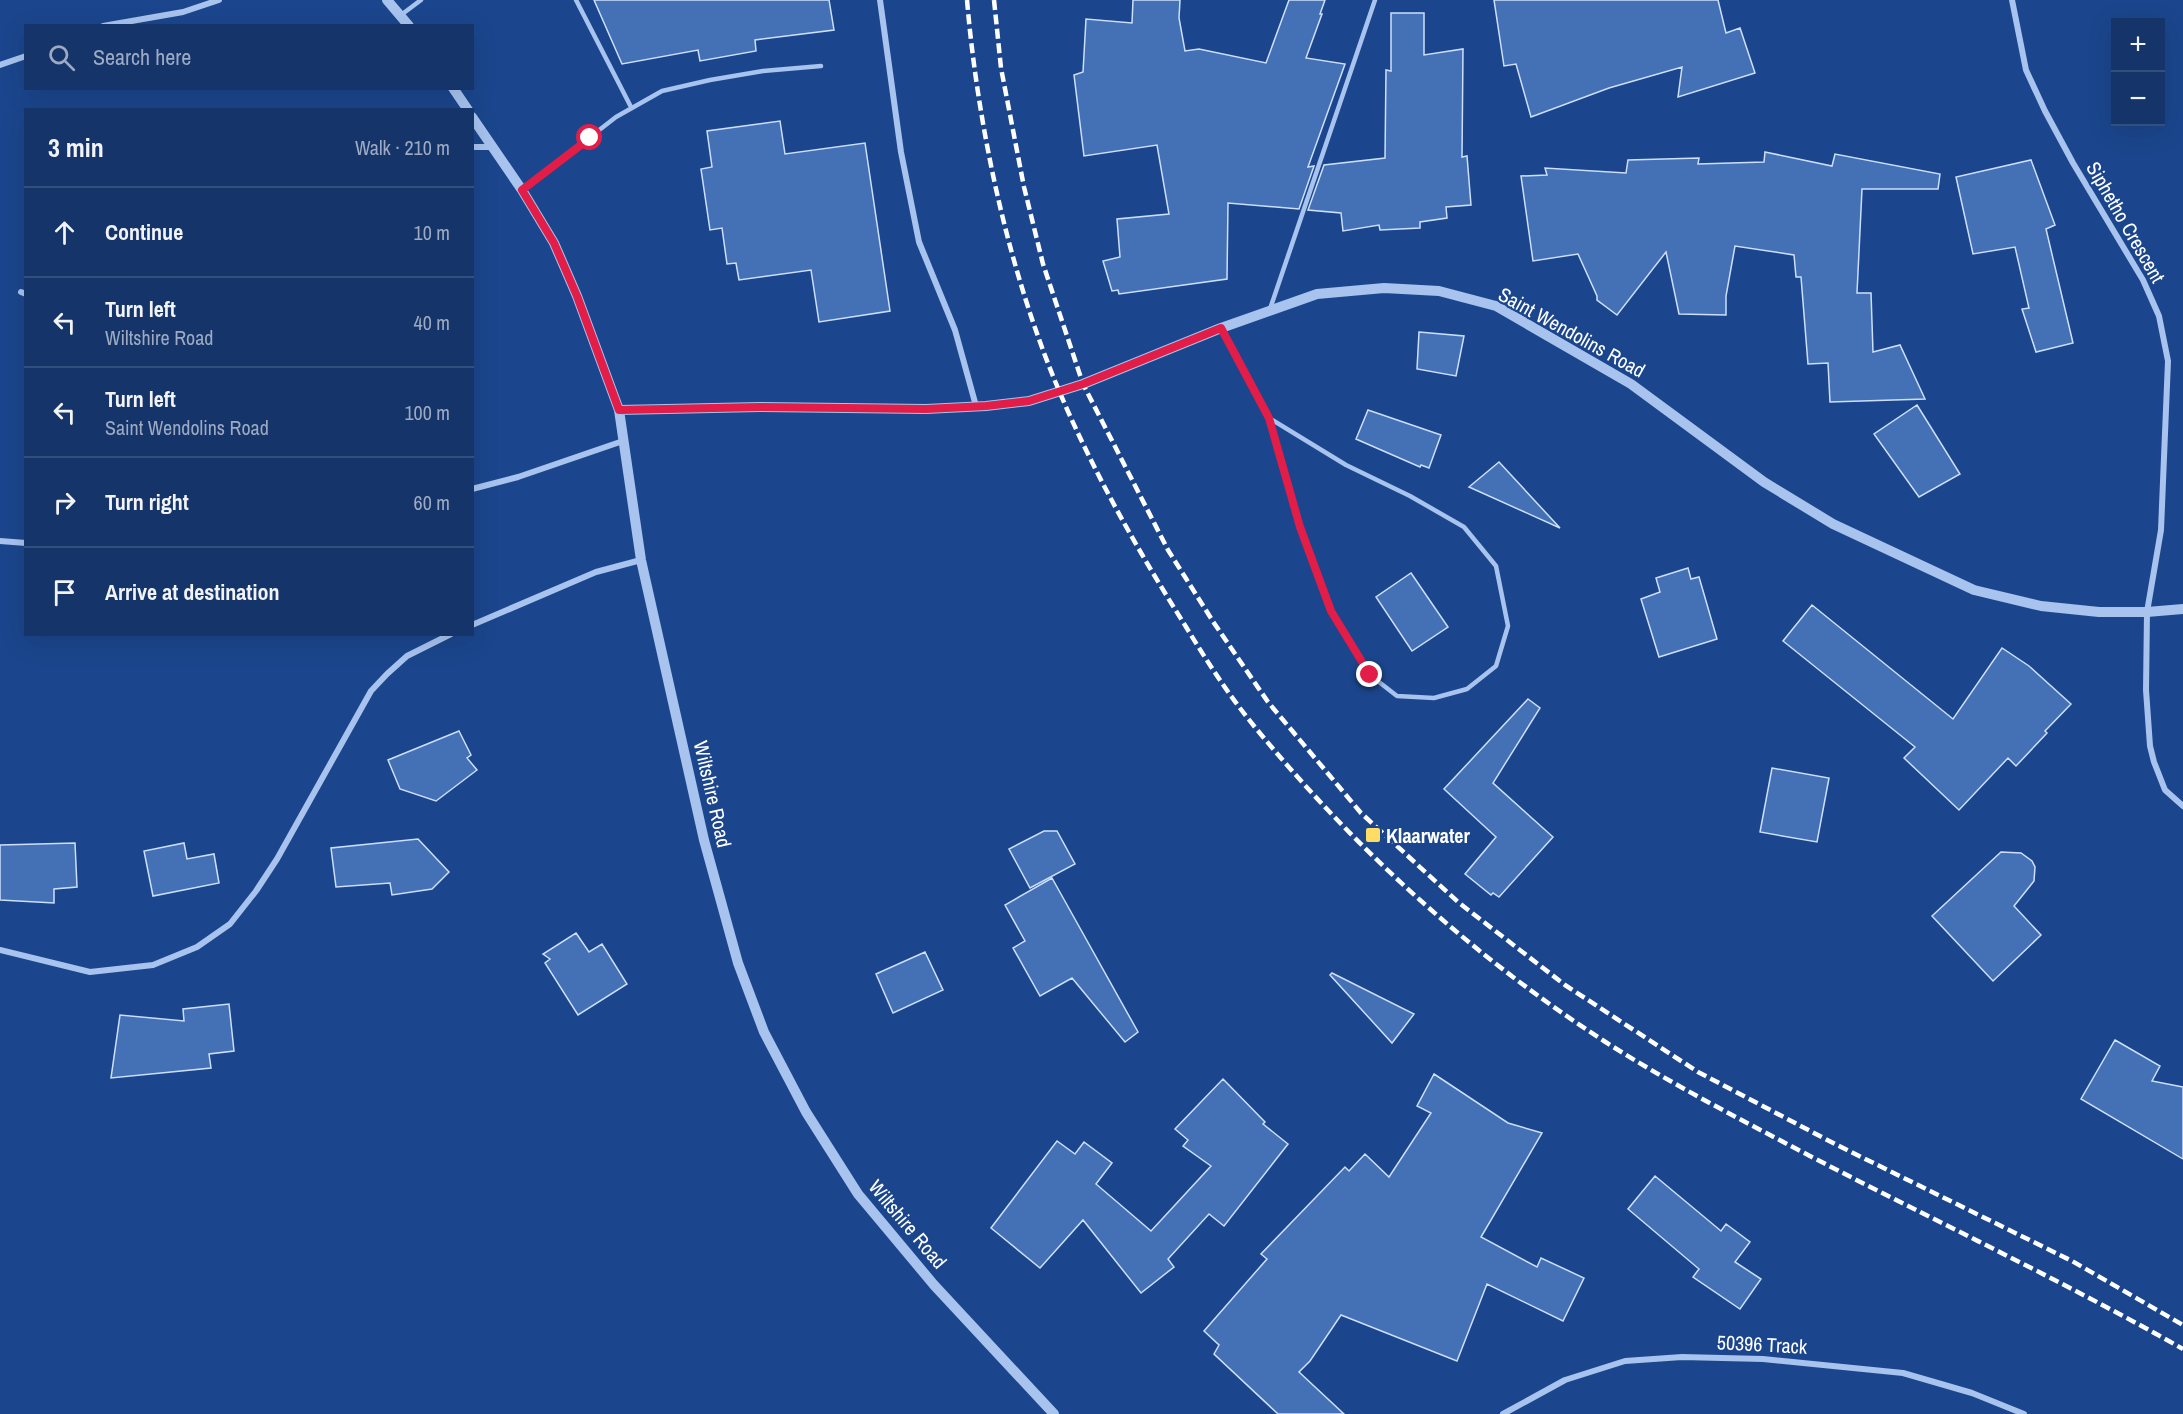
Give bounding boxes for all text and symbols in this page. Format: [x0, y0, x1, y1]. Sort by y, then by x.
map controls [2111, 18, 2165, 126]
button: + [2111, 18, 2165, 72]
search box [24, 24, 474, 90]
icon: search [45, 41, 78, 74]
text: Search here [93, 42, 191, 72]
button: − [2111, 72, 2165, 126]
route start [576, 124, 602, 150]
text: 3 min [48, 130, 104, 165]
text: Walk · 210 m [355, 134, 450, 161]
street label: Siphetho Crescent [2080, 156, 2172, 288]
icon: ahead [48, 216, 81, 249]
text: Continue [105, 217, 183, 247]
text: 10 m [414, 219, 450, 246]
street label: Saint Wendolins Road [1494, 280, 1650, 384]
text: Turn left [105, 294, 176, 324]
icon: left [48, 306, 81, 339]
text: 40 m [414, 309, 450, 336]
text: Wiltshire Road [105, 324, 213, 351]
text: Turn left [105, 384, 176, 414]
icon: left [48, 396, 81, 429]
text: 100 m [404, 399, 450, 426]
text: Saint Wendolins Road [105, 414, 269, 441]
icon: right [48, 486, 81, 519]
text: Turn right [105, 487, 189, 517]
text: 60 m [414, 489, 450, 516]
icon: arrive [48, 576, 81, 609]
text: Arrive at destination [105, 577, 279, 607]
route end [1356, 661, 1382, 687]
street label: Wiltshire Road [688, 738, 738, 850]
place label: Klaarwater [1386, 822, 1470, 849]
marker: Klaarwater [1364, 826, 1382, 844]
street label: Wiltshire Road [863, 1174, 953, 1274]
street label: 50396 Track [1716, 1328, 1809, 1360]

